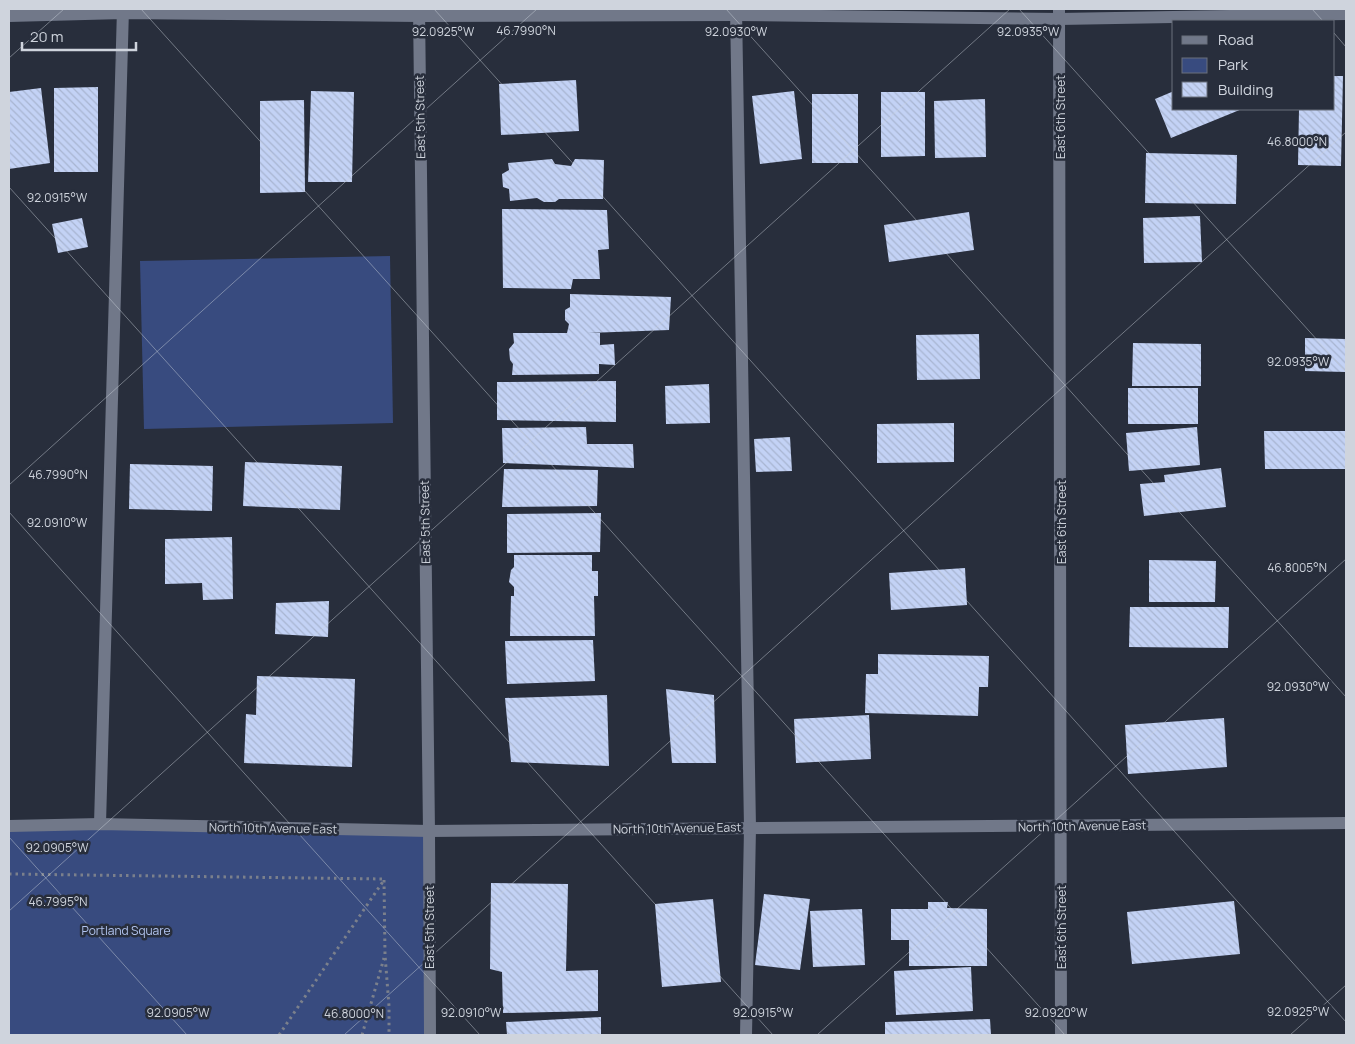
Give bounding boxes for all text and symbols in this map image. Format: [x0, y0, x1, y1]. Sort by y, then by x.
scale bar [22, 20, 136, 52]
legend [1172, 20, 1335, 110]
text: 46.7990°N [496, 22, 556, 39]
text: 92.0925°W [412, 23, 475, 40]
text: 92.0930°W [705, 23, 768, 40]
text: 92.0935°W [997, 23, 1060, 40]
text: 20 m [30, 26, 63, 47]
text: Road [1218, 29, 1254, 50]
text: Park [1218, 54, 1248, 75]
street label: East 5th Street [411, 75, 429, 159]
street label: East 6th Street [1052, 75, 1069, 159]
text: Building [1218, 79, 1273, 100]
text: 46.8000°N [1267, 133, 1327, 150]
text: 92.0915°W [27, 189, 88, 206]
text: 92.0935°W [1267, 353, 1330, 370]
text: 46.7990°N [28, 466, 88, 483]
street label: East 5th Street [416, 480, 434, 564]
street label: East 6th Street [1053, 480, 1070, 564]
text: 92.0910°W [27, 514, 88, 531]
text: 46.8005°N [1267, 559, 1327, 576]
text: 92.0930°W [1267, 678, 1330, 695]
street label: North 10th Avenue East [1018, 816, 1147, 836]
street label: North 10th Avenue East [209, 818, 338, 838]
street label: North 10th Avenue East [613, 818, 742, 838]
text: 92.0905°W [26, 839, 89, 856]
street label: East 5th Street [421, 885, 438, 969]
street label: East 6th Street [1053, 885, 1070, 969]
text: 46.7995°N [28, 893, 88, 910]
park label: Portland Square [81, 922, 171, 939]
text: 92.0925°W [1267, 1003, 1330, 1020]
text: 92.0905°W [147, 1004, 210, 1021]
text: 92.0910°W [441, 1004, 502, 1021]
text: 92.0915°W [733, 1004, 794, 1021]
text: 92.0920°W [1025, 1004, 1088, 1021]
text: 46.8000°N [324, 1005, 384, 1022]

